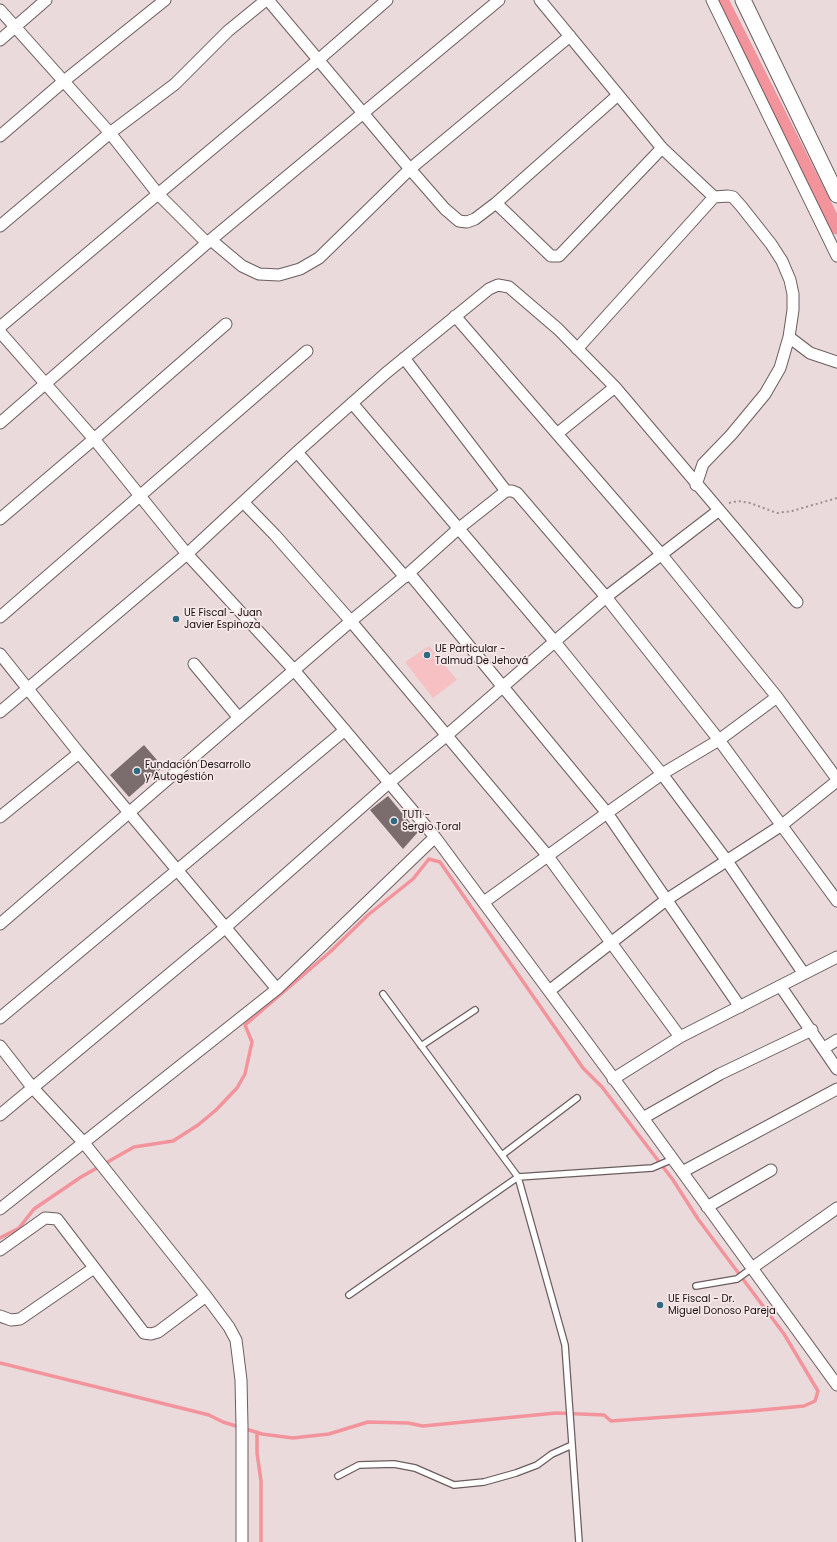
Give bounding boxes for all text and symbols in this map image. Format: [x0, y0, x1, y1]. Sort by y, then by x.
place label: UE Fiscal - Juan Javier Espinoza [184, 607, 262, 630]
marker: UE Fiscal - Juan Javier Espinoza [171, 614, 181, 624]
place label: UE Particular - Talmud De Jehová [435, 643, 528, 666]
marker: UE Particular - Talmud De Jehová [422, 650, 432, 660]
place label: Fundación Desarrollo y Autogestión [145, 759, 251, 782]
marker: Fundación Desarrollo y Autogestión [132, 766, 142, 776]
place label: TUTI - Sergio Toral [402, 809, 461, 832]
marker: TUTI - Sergio Toral [389, 816, 399, 826]
place label: UE Fiscal - Dr. Miguel Donoso Pareja [668, 1293, 776, 1316]
marker: UE Fiscal - Dr. Miguel Donoso Pareja [655, 1300, 665, 1310]

